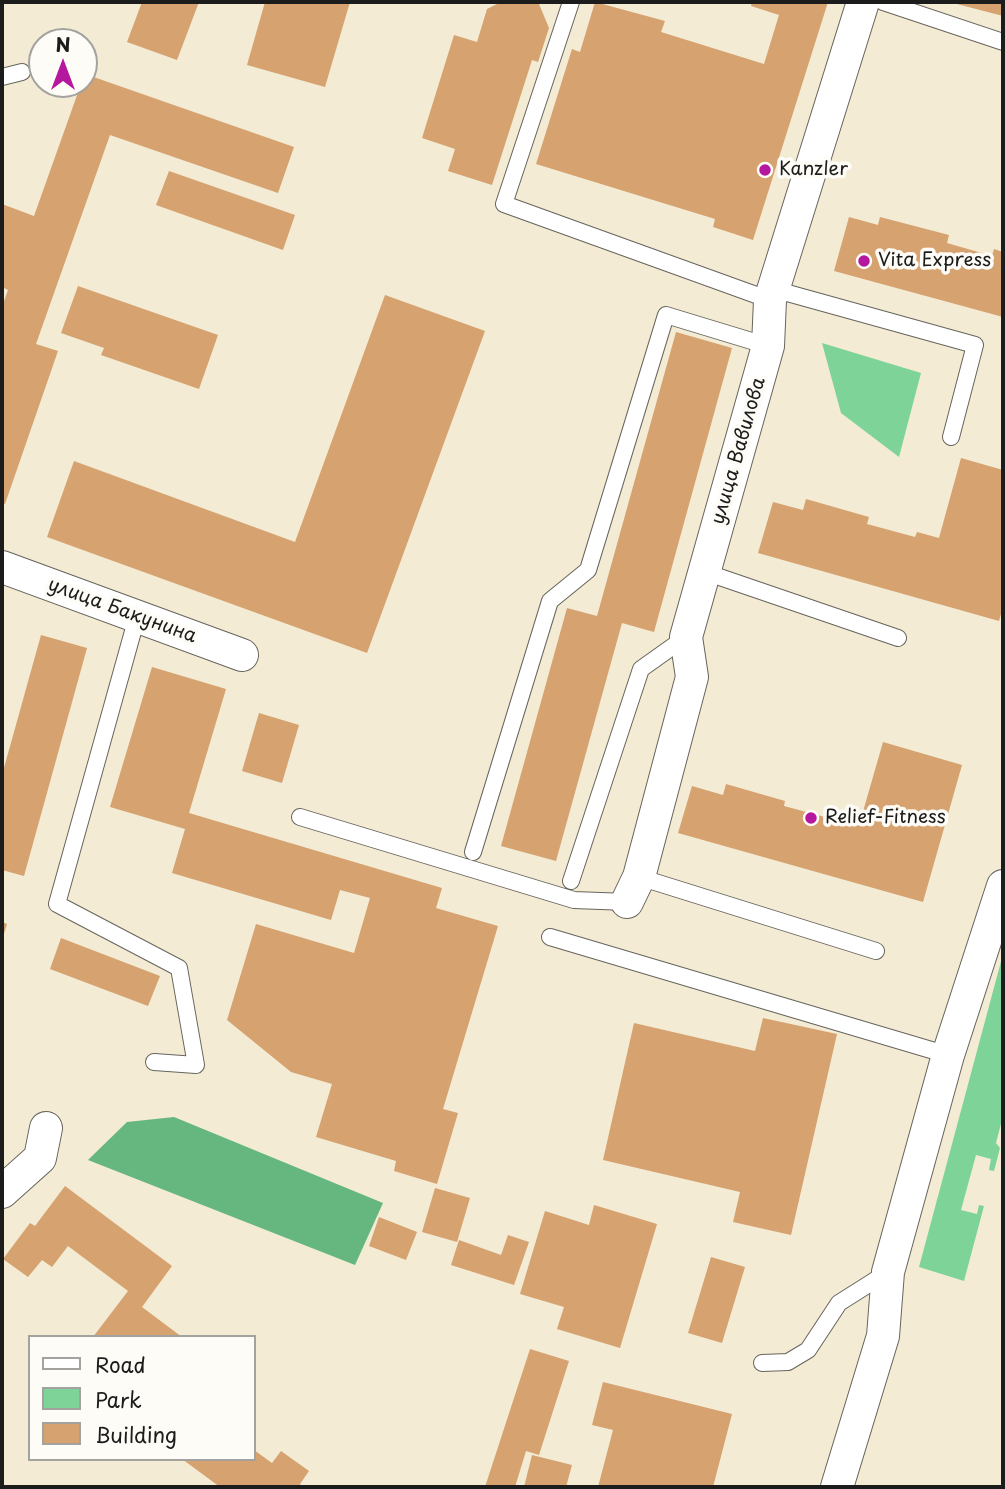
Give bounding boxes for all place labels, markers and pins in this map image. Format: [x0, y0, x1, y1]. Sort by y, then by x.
place label: Kanzler [779, 159, 848, 181]
marker: Kanzler [757, 162, 773, 178]
place label: Vita Express [878, 250, 991, 272]
marker: Vita Express [856, 253, 872, 269]
place label: Relief-Fitness [825, 807, 946, 829]
marker: Relief-Fitness [803, 810, 819, 826]

